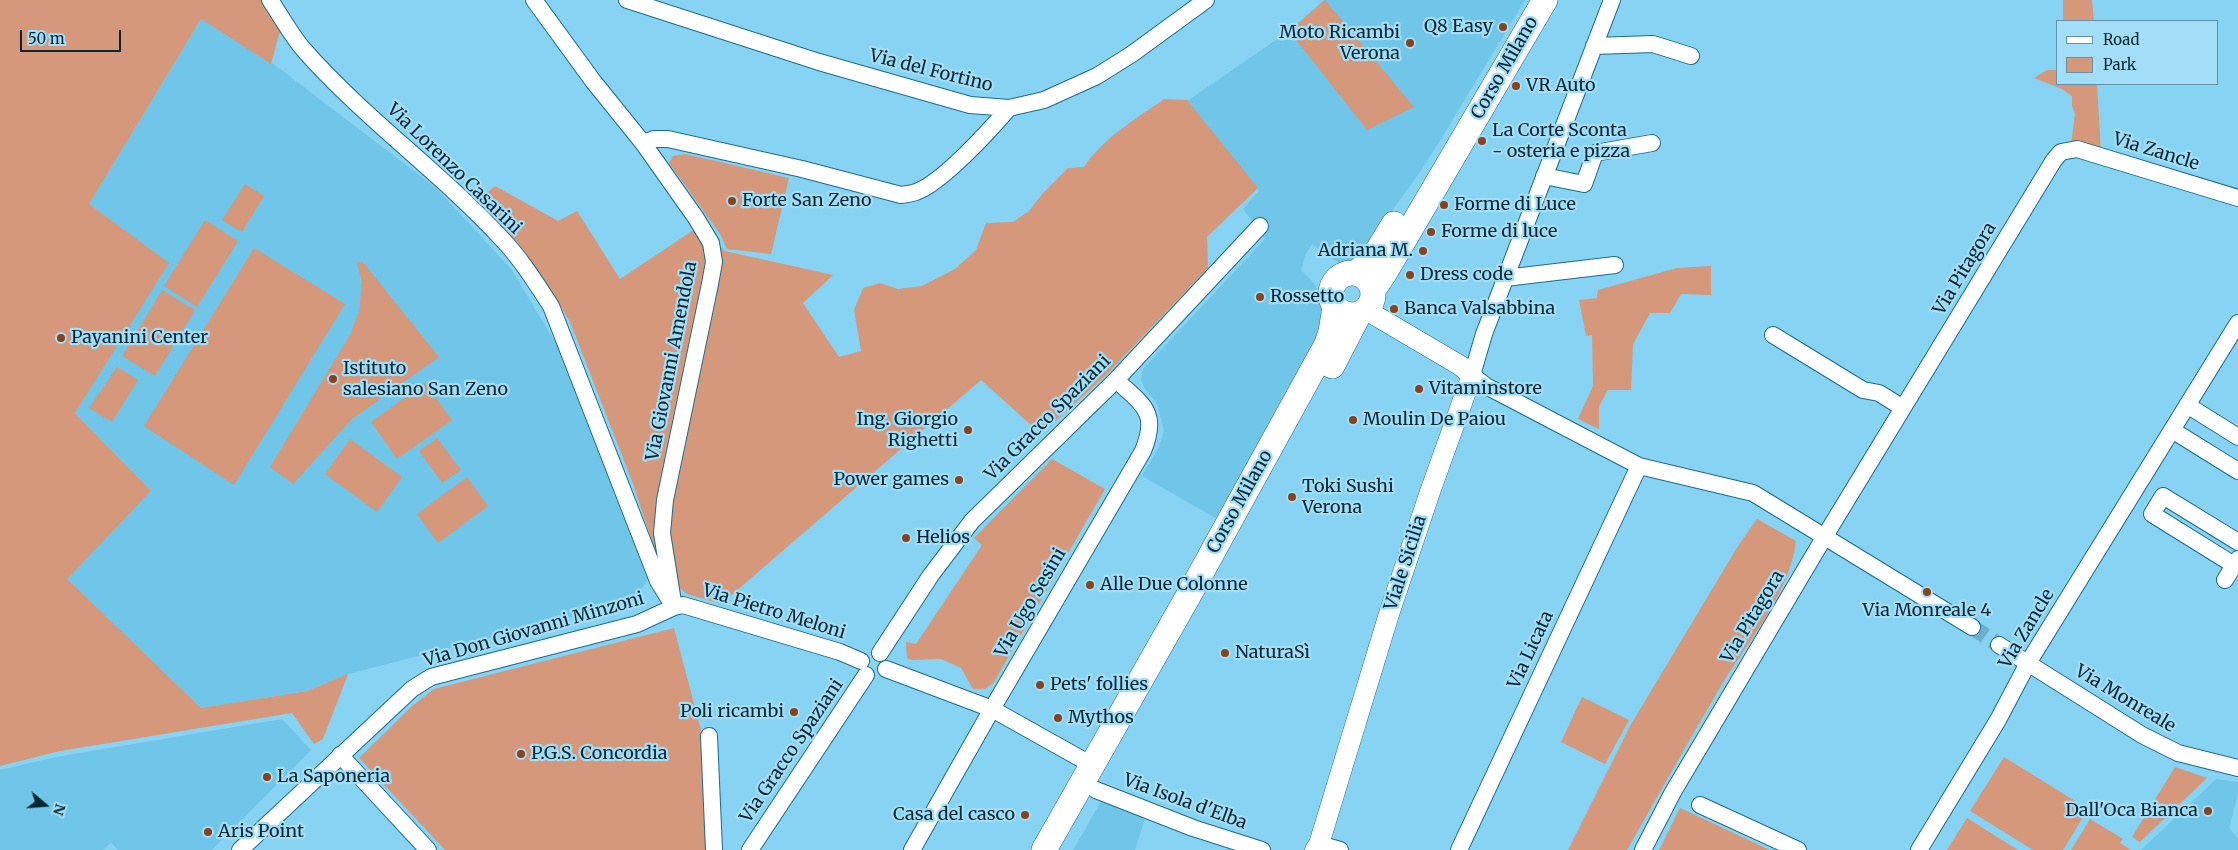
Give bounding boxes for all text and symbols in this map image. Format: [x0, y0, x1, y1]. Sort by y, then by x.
street label: Corso Milano [1467, 13, 1543, 123]
place label: Q8 Easy [1424, 16, 1493, 38]
scale bar [22, 20, 124, 52]
legend [2056, 20, 2218, 85]
marker: Q8 Easy [1497, 21, 1509, 33]
place label: Moto Ricambi Verona [1279, 22, 1400, 64]
text: 50 m [28, 29, 65, 48]
text: Road [2103, 30, 2139, 49]
marker: Moto Ricambi Verona [1404, 37, 1416, 49]
street label: Via del Fortino [867, 45, 995, 97]
text: Park [2103, 55, 2136, 74]
place label: VR Auto [1526, 75, 1596, 97]
marker: VR Auto [1510, 80, 1522, 92]
street label: Via Lorenzo Casarini [382, 99, 526, 239]
place label: La Corte Sconta - osteria e pizza [1492, 120, 1630, 162]
street label: Via Zancle [2110, 129, 2202, 175]
marker: La Corte Sconta - osteria e pizza [1476, 135, 1488, 147]
place label: Forte San Zeno [742, 190, 871, 212]
place label: Forme di Luce [1454, 194, 1576, 216]
marker: Forte San Zeno [726, 195, 738, 207]
marker: Forme di Luce [1438, 199, 1450, 211]
street label: Via Pitagora [1929, 219, 2001, 319]
place label: Forme di luce [1441, 221, 1557, 243]
marker: Forme di luce [1425, 226, 1437, 238]
place label: Adriana M. [1318, 240, 1413, 262]
marker: Adriana M. [1417, 245, 1429, 257]
street label: Via Giovanni Amendola [642, 259, 702, 463]
place label: Dress code [1420, 264, 1513, 286]
marker: Dress code [1404, 269, 1416, 281]
place label: Rossetto [1270, 286, 1344, 308]
marker: Rossetto [1254, 291, 1266, 303]
place label: Banca Valsabbina [1404, 298, 1555, 320]
marker: Banca Valsabbina [1388, 303, 1400, 315]
place label: Payanini Center [71, 327, 208, 349]
marker: Payanini Center [55, 332, 67, 344]
street label: Via Gracco Spaziani [981, 351, 1115, 485]
place label: Istituto salesiano San Zeno [343, 358, 508, 400]
marker: Istituto salesiano San Zeno [327, 373, 339, 385]
place label: Vitaminstore [1429, 378, 1542, 400]
marker: Vitaminstore [1413, 383, 1425, 395]
place label: Ing. Giorgio Righetti [856, 409, 958, 452]
place label: Moulin De Paiou [1363, 409, 1506, 431]
marker: Moulin De Paiou [1347, 414, 1359, 426]
marker: Ing. Giorgio Righetti [962, 424, 974, 436]
street label: Corso Milano [1203, 447, 1277, 557]
place label: Power games [834, 469, 949, 491]
marker: Power games [953, 474, 965, 486]
place label: Toki Sushi Verona [1302, 476, 1394, 518]
marker: Toki Sushi Verona [1286, 491, 1298, 503]
street label: Viale Sicilia [1380, 513, 1432, 613]
place label: Helios [916, 527, 970, 549]
marker: Helios [900, 532, 912, 544]
street label: Via Ugo Sesini [991, 544, 1071, 662]
street label: Via Pitagora [1717, 567, 1789, 667]
place label: Alle Due Colonne [1100, 574, 1248, 596]
marker: Alle Due Colonne [1084, 579, 1096, 591]
street label: Via Pietro Meloni [700, 580, 848, 644]
street label: Via Zancle [1995, 585, 2059, 673]
marker: Via Monreale 4 [1921, 586, 1933, 598]
street label: Via Don Giovanni Minzoni [421, 588, 647, 672]
place label: Via Monreale 4 [1863, 600, 1991, 622]
street label: Via Licata [1504, 607, 1558, 693]
place label: NaturaSì [1235, 642, 1310, 664]
marker: NaturaSì [1219, 647, 1231, 659]
street label: Via Monreale [2071, 661, 2179, 737]
place label: Pets' follies [1050, 674, 1148, 696]
street label: Via Gracco Spaziani [736, 675, 848, 827]
marker: Pets' follies [1034, 679, 1046, 691]
place label: Poli ricambi [680, 701, 784, 723]
marker: Poli ricambi [788, 706, 800, 718]
place label: Mythos [1068, 707, 1134, 729]
marker: Mythos [1052, 712, 1064, 724]
place label: P.G.S. Concordia [531, 743, 667, 765]
marker: P.G.S. Concordia [515, 748, 527, 760]
place label: La Saponeria [277, 766, 390, 788]
street label: Via Isola d'Elba [1120, 770, 1250, 834]
marker: La Saponeria [261, 771, 273, 783]
north arrow [20, 780, 70, 830]
place label: Dall'Oca Bianca [2065, 800, 2198, 822]
text: N [49, 802, 70, 818]
place label: Casa del casco [893, 804, 1015, 826]
marker: Dall'Oca Bianca [2202, 805, 2214, 817]
marker: Casa del casco [1019, 809, 1031, 821]
place label: Aris Point [218, 821, 304, 843]
marker: Aris Point [202, 826, 214, 838]

